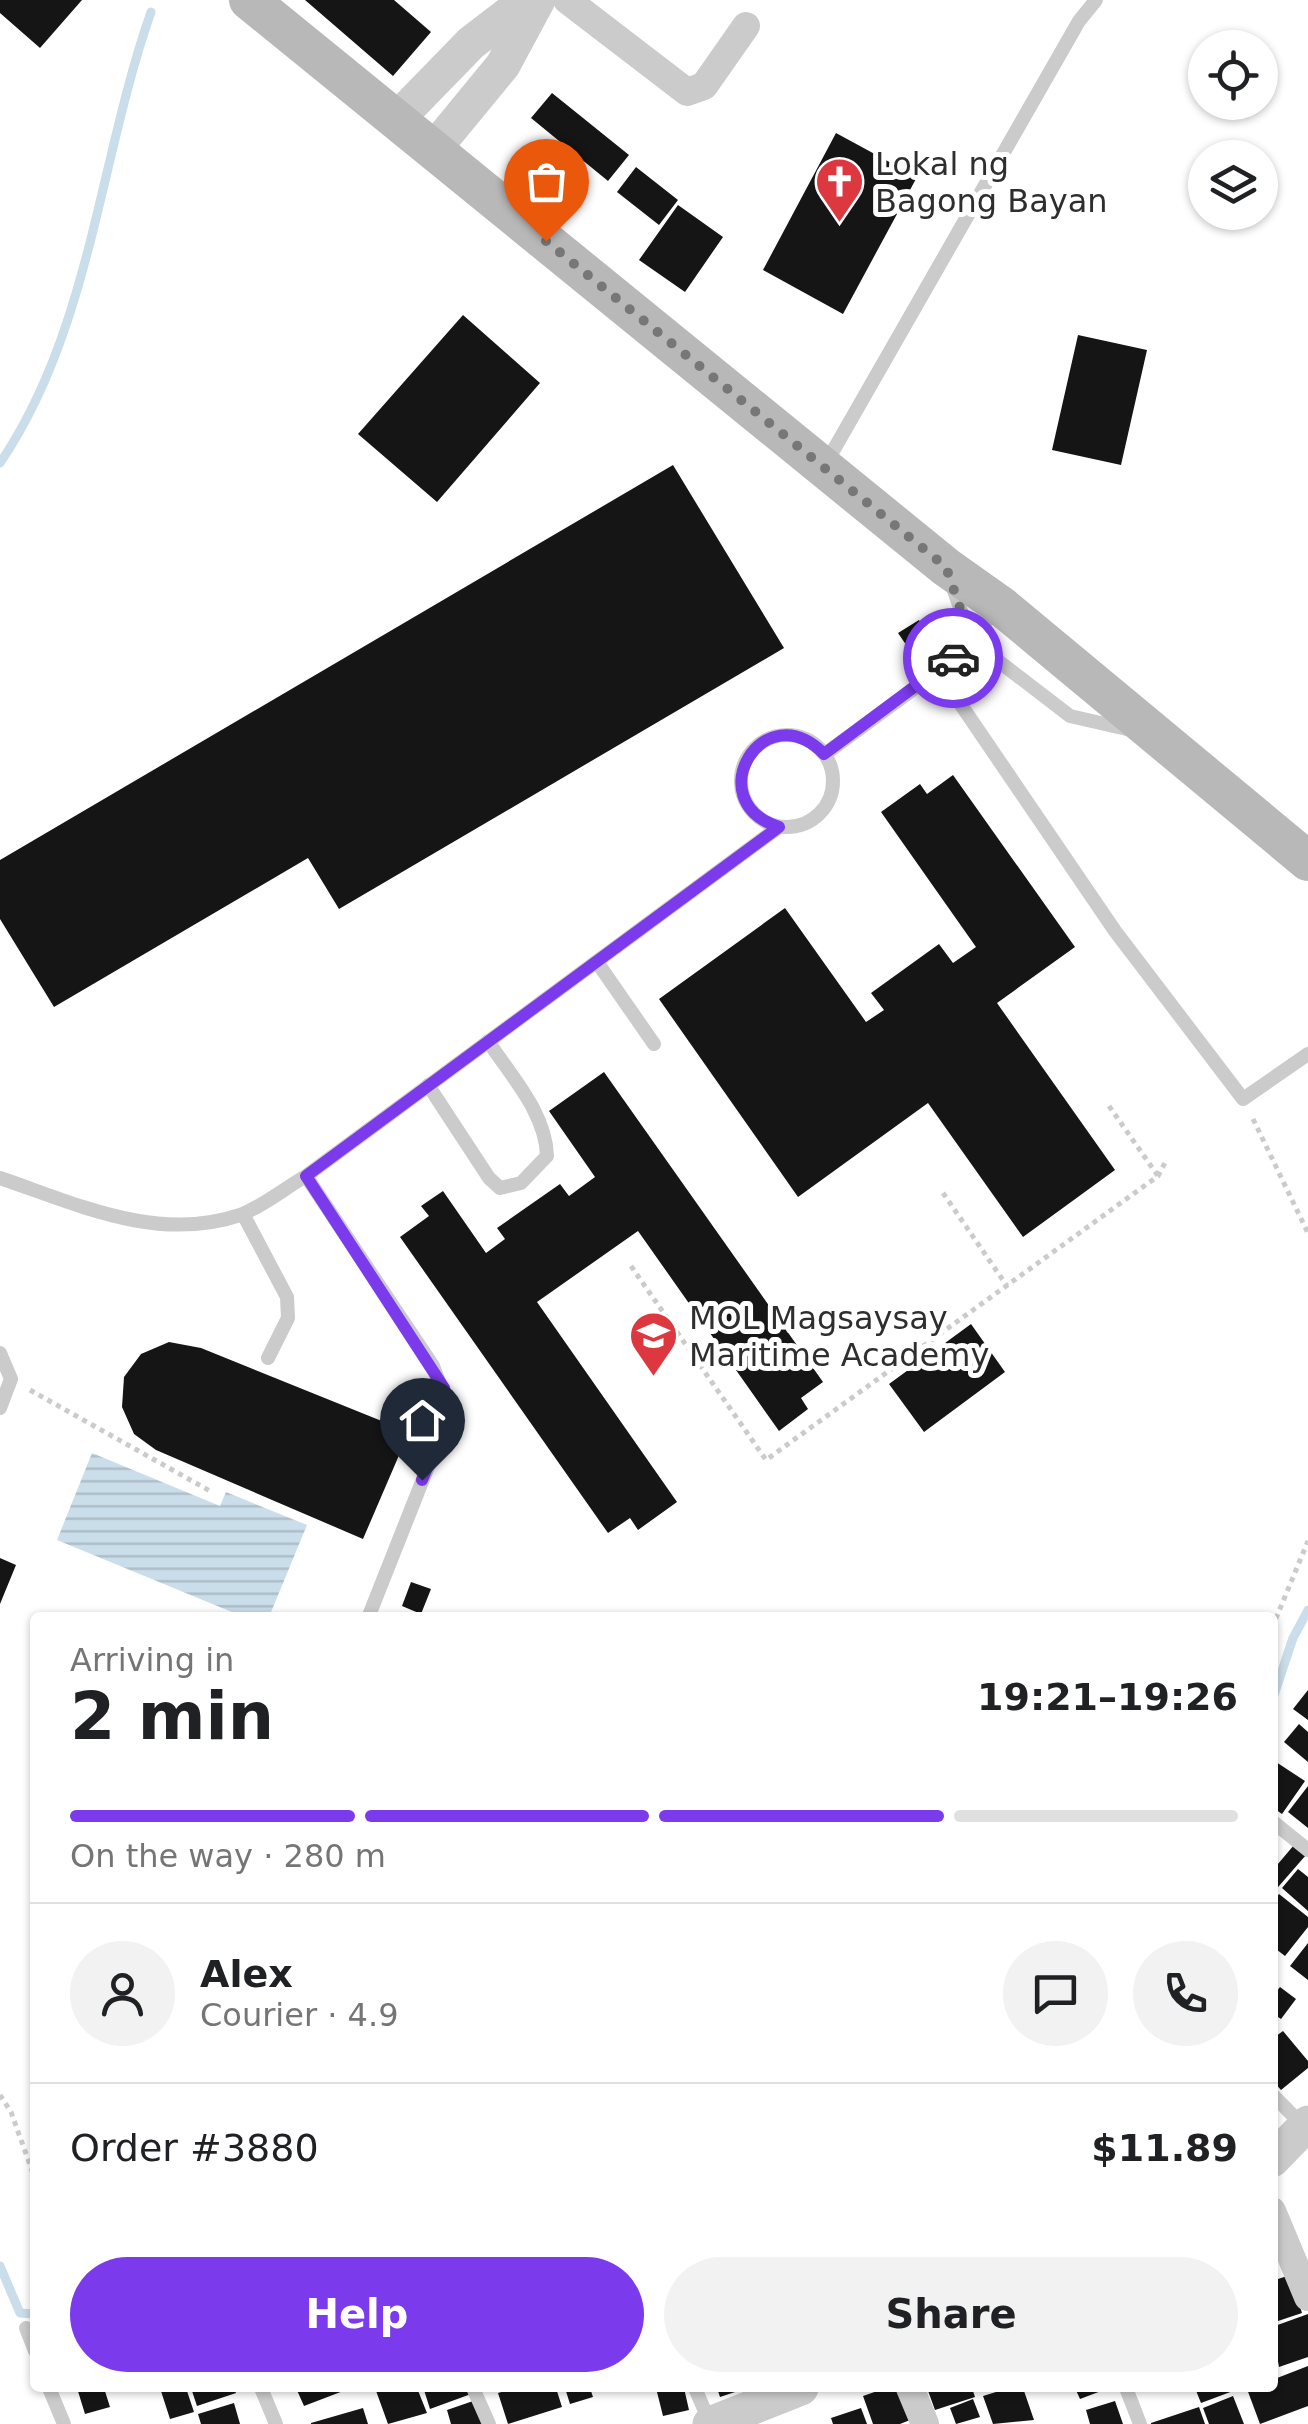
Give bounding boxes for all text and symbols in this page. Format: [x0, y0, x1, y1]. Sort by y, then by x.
map controls [1188, 30, 1278, 230]
button: locate [1188, 30, 1278, 120]
pin [504, 139, 589, 242]
button: layers [1188, 140, 1278, 230]
place label: Lokal ng Bagong Bayan [875, 145, 1108, 220]
icon: bag [519, 154, 574, 209]
church icon: Lokal ng Bagong Bayan [814, 156, 866, 224]
courier [903, 608, 1003, 708]
icon: car [926, 631, 981, 686]
place label: MOL Magsaysay Maritime Academy [689, 1299, 989, 1374]
school or university icon: MOL Magsaysay Maritime Academy [628, 1310, 680, 1378]
pin [380, 1378, 465, 1481]
icon: home [395, 1393, 450, 1448]
text: Arriving in [70, 1641, 234, 1679]
text: 19:21–19:26 [977, 1675, 1238, 1719]
text: 2 min [70, 1679, 274, 1754]
text: On the way · 280 m [70, 1837, 386, 1875]
button: person [70, 1941, 175, 2046]
button: chat [1003, 1941, 1108, 2046]
button: phone [1133, 1941, 1238, 2046]
text: Alex [200, 1952, 293, 1996]
text: Courier · 4.9 [200, 1996, 399, 2034]
text: Order #3880 [70, 2126, 319, 2170]
text: $11.89 [1091, 2126, 1238, 2170]
button: Help [70, 2257, 644, 2372]
button: Share [664, 2257, 1238, 2372]

